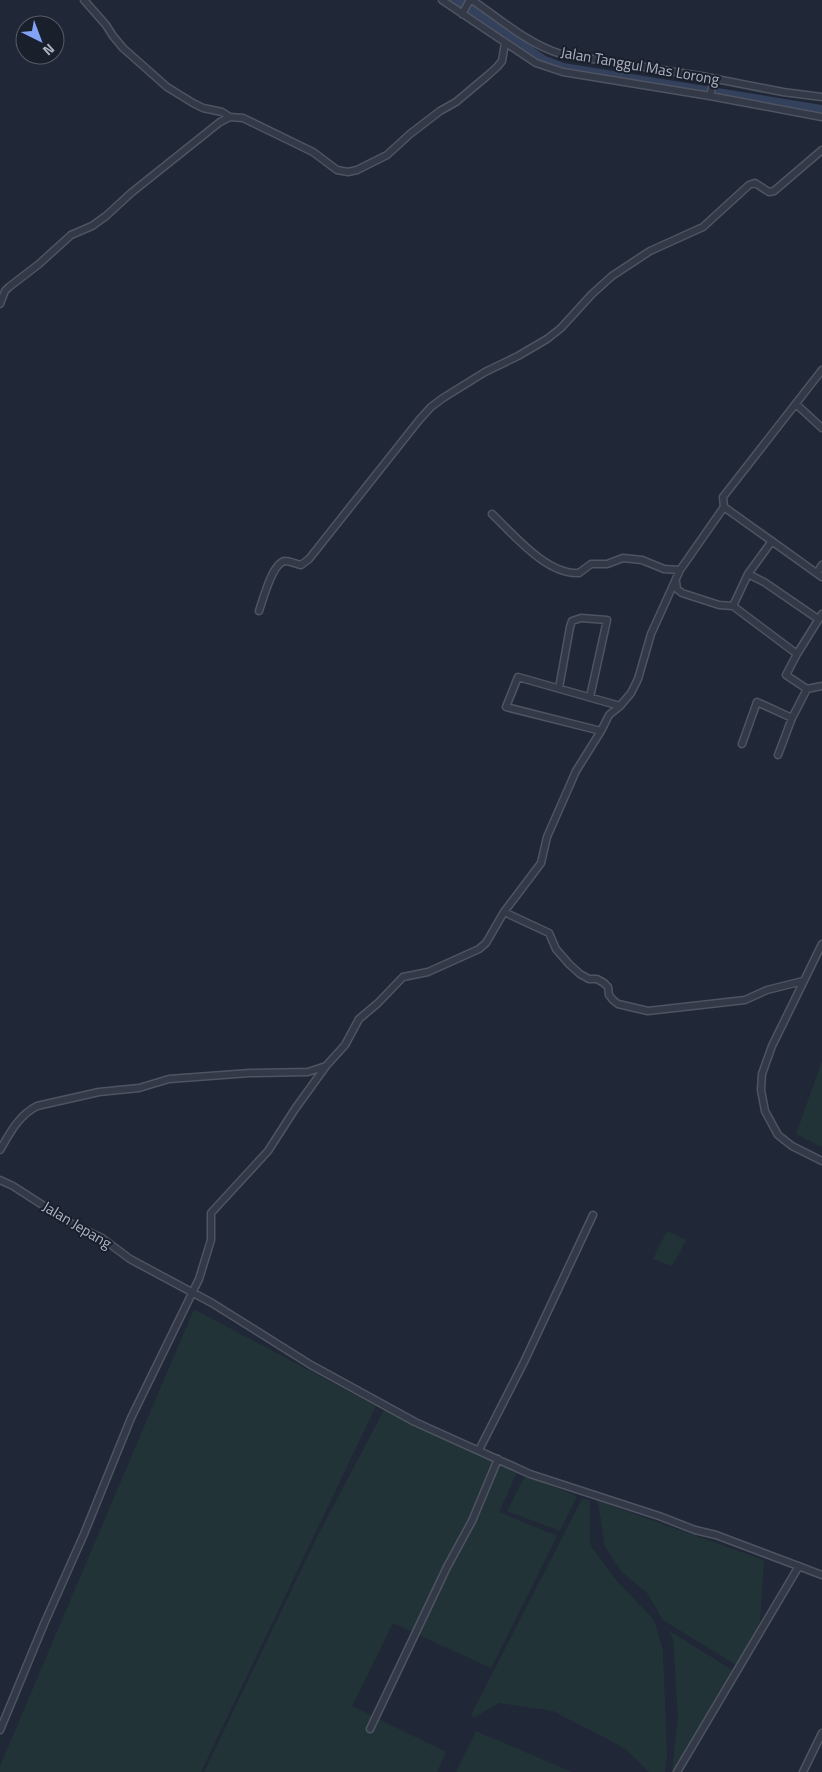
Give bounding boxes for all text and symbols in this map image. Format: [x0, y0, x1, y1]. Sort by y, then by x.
north arrow [15, 15, 65, 65]
text: N [38, 39, 60, 61]
street label: Jalan Tanggul Mas Lorong [559, 40, 721, 91]
street label: Jalan Jepang [38, 1195, 117, 1254]

